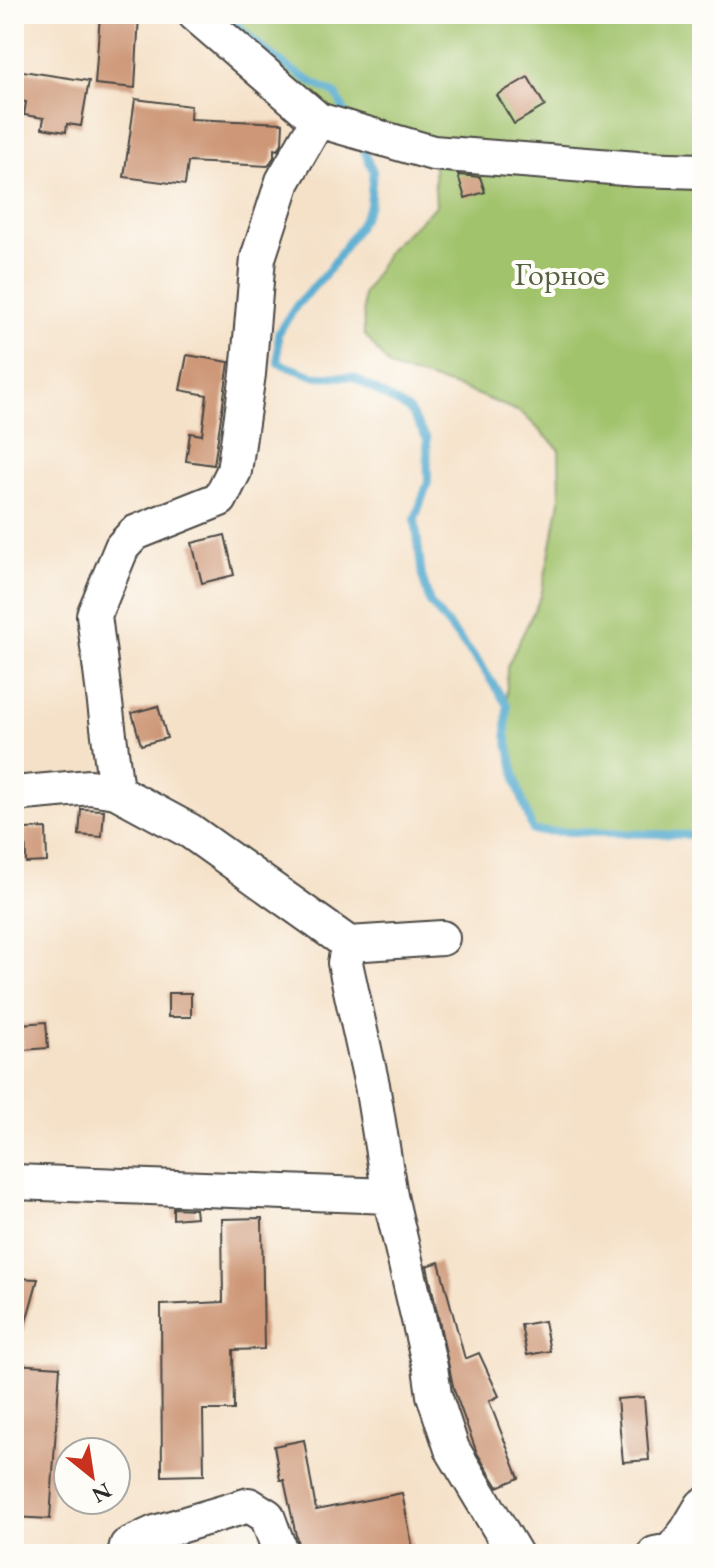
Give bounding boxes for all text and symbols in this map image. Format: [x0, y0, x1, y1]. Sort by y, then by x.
park label: Горное [514, 253, 606, 295]
north arrow [52, 1436, 132, 1516]
text: N [87, 1476, 117, 1510]

